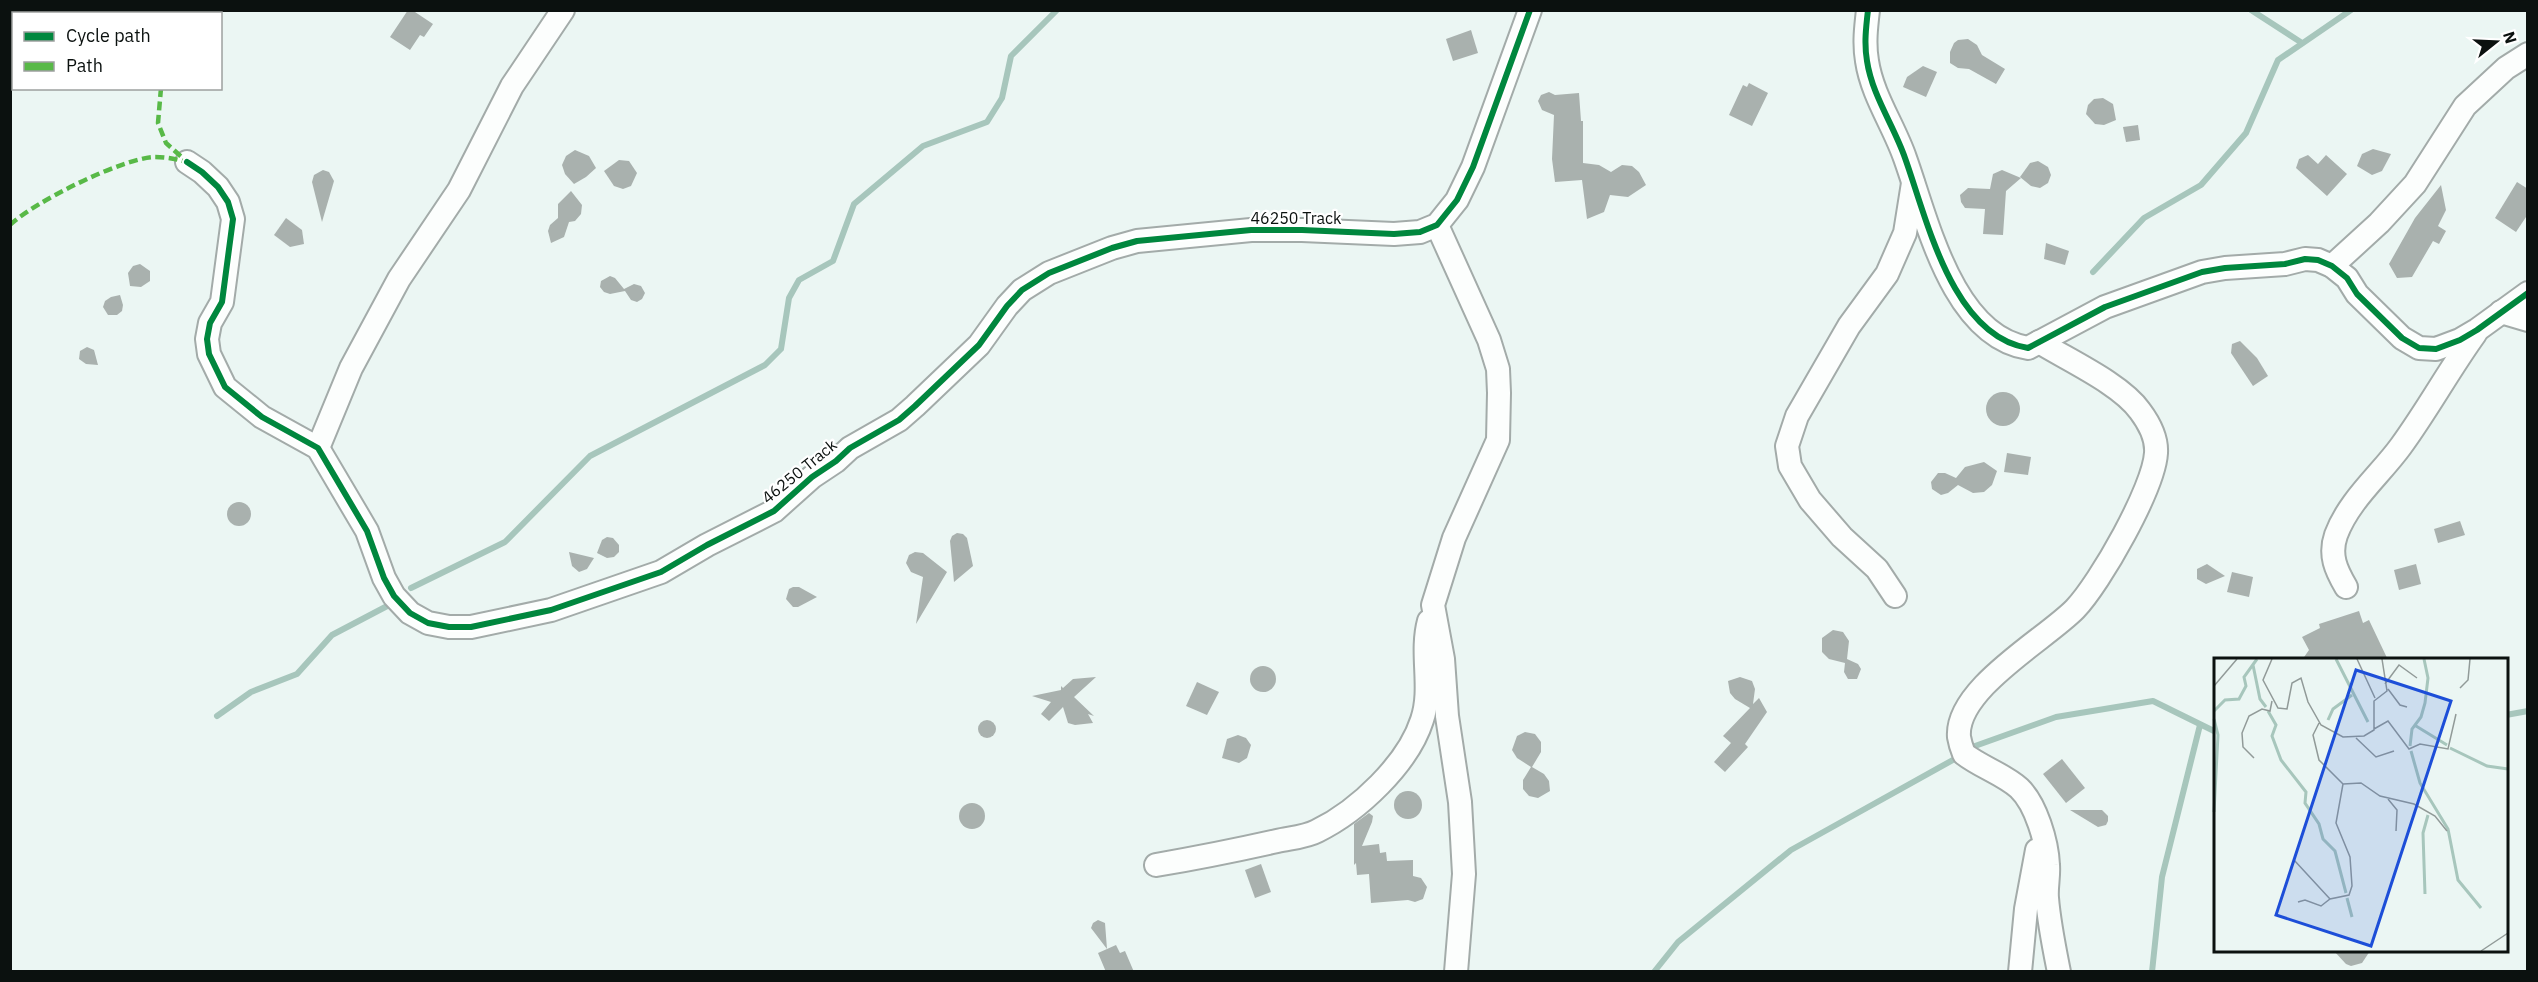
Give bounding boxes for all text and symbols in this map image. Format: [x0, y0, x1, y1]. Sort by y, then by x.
legend [12, 12, 222, 90]
north arrow [2466, 12, 2526, 72]
text: Cycle path [66, 24, 151, 47]
text: N [2499, 29, 2522, 46]
text: Path [66, 54, 103, 77]
street label: 46250 Track [1250, 208, 1342, 228]
street label: 46250 Track [757, 434, 841, 507]
inset map [2214, 658, 2508, 952]

